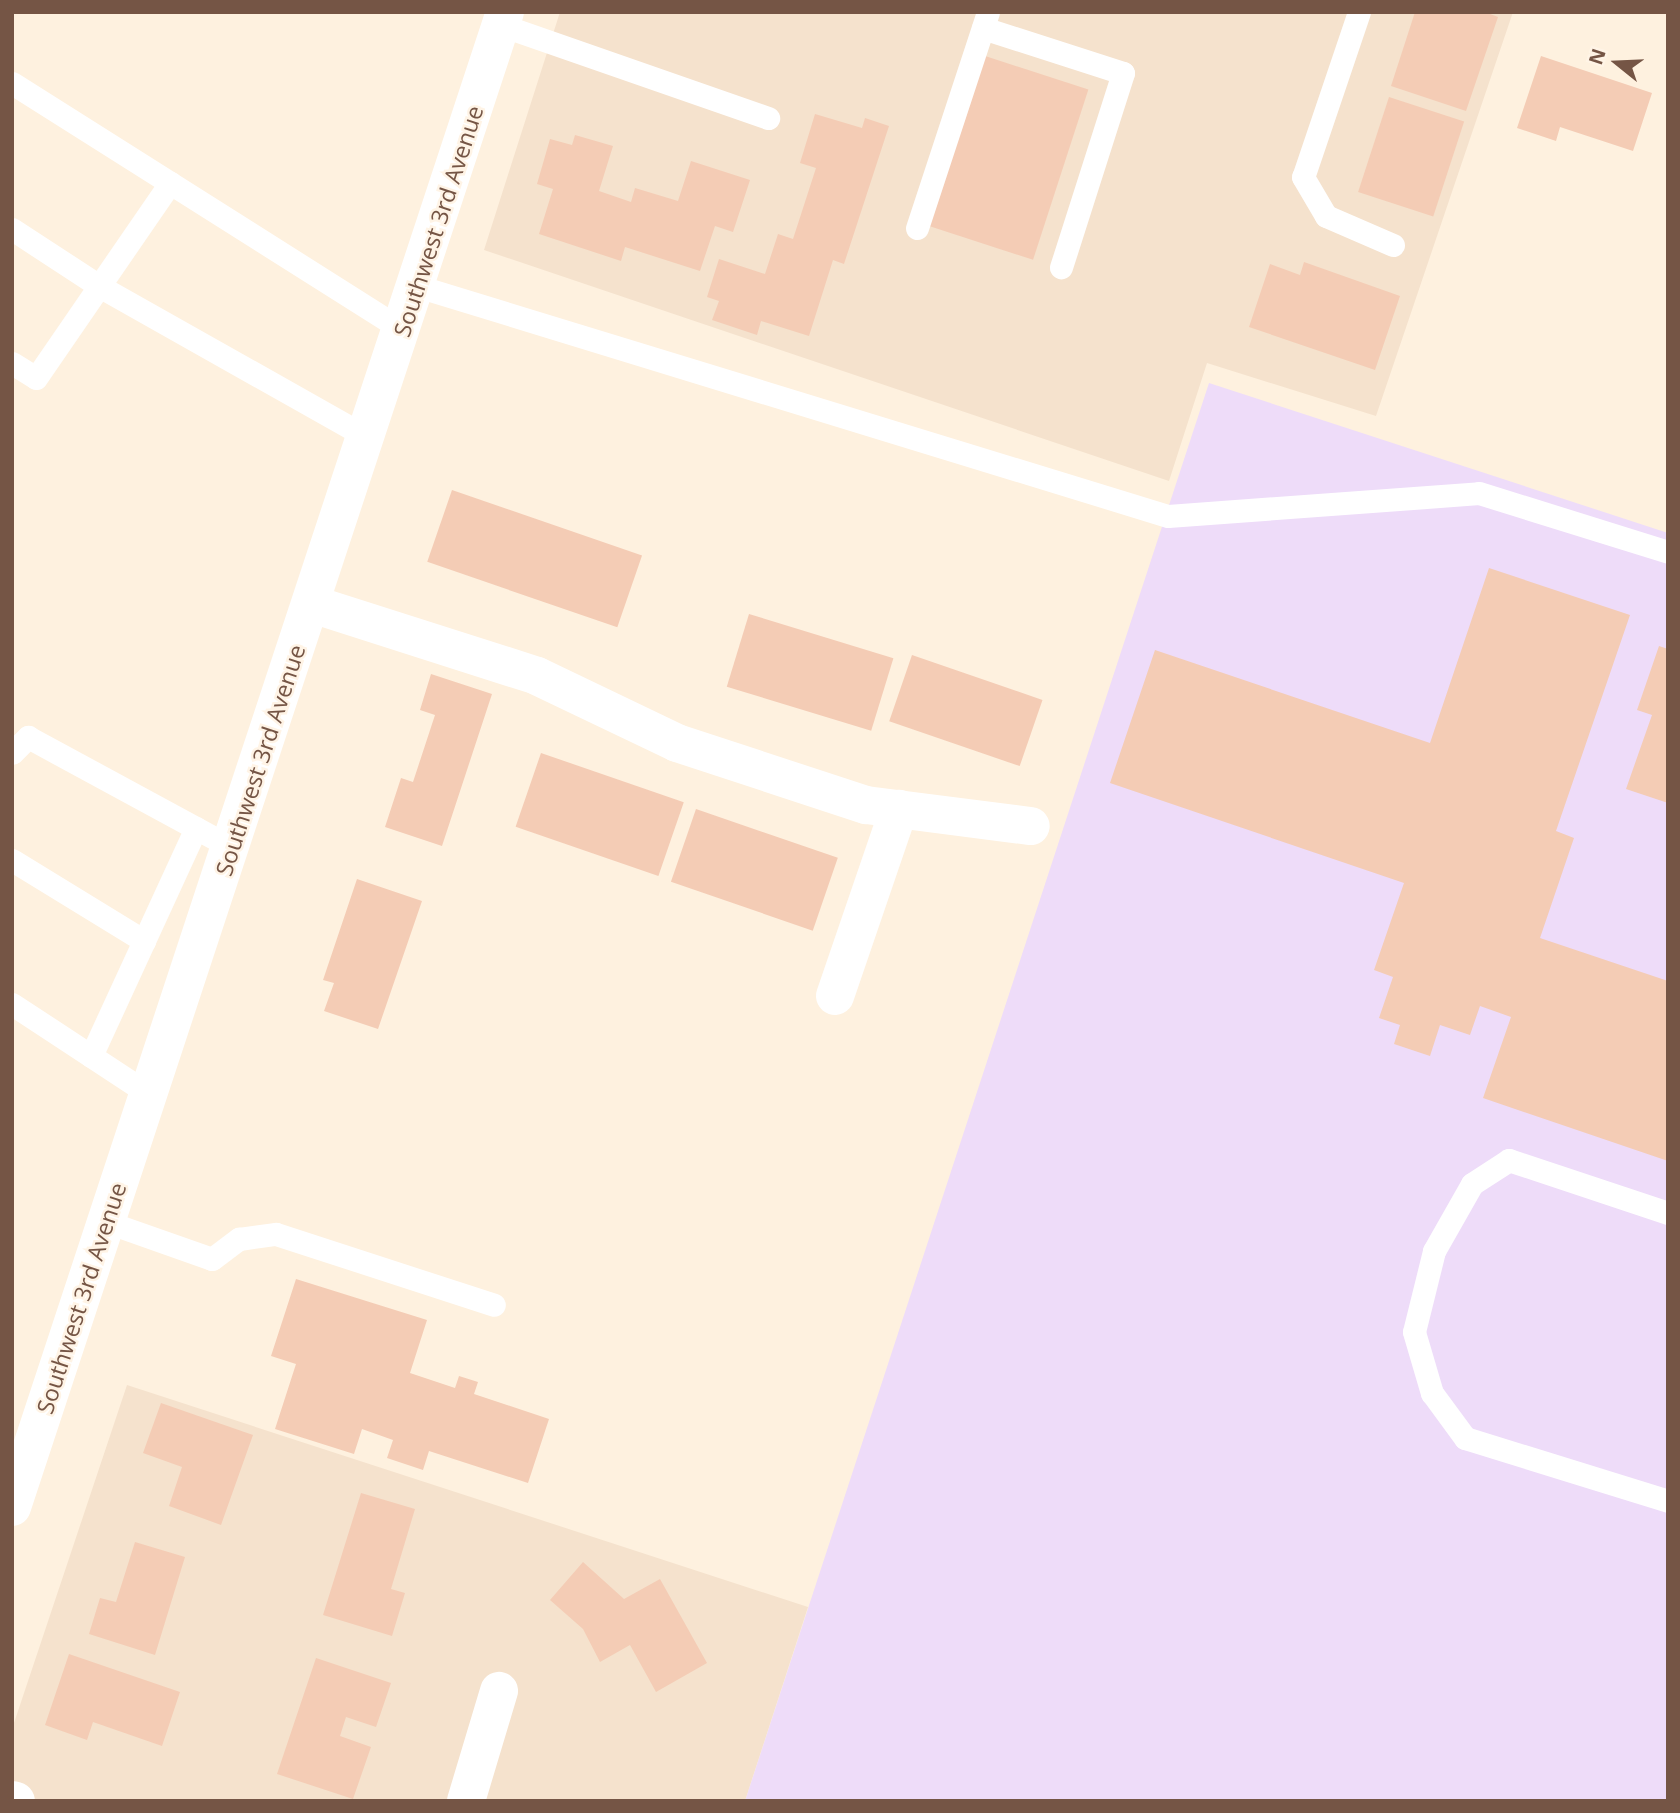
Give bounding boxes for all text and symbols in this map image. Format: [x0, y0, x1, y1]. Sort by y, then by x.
north arrow [1582, 28, 1652, 98]
text: N [1582, 45, 1612, 68]
street label: Southwest 3rd Avenue [388, 102, 488, 340]
street label: Southwest 3rd Avenue [210, 641, 310, 879]
street label: Southwest 3rd Avenue [31, 1179, 131, 1417]

